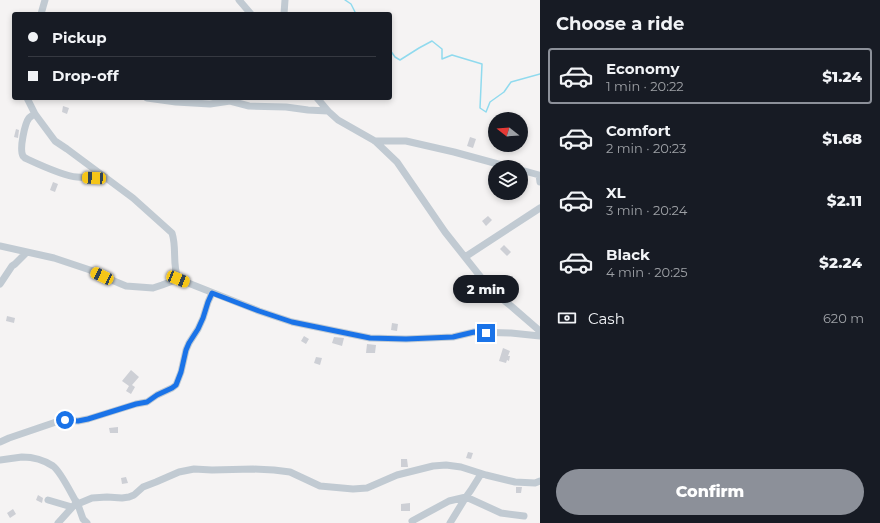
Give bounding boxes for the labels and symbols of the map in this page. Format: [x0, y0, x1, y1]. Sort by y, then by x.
north arrow [488, 112, 528, 152]
car [82, 171, 106, 185]
car [89, 265, 115, 287]
car [165, 269, 191, 289]
callout: 2 min [453, 275, 519, 303]
route end [477, 324, 495, 342]
route start [56, 411, 74, 429]

